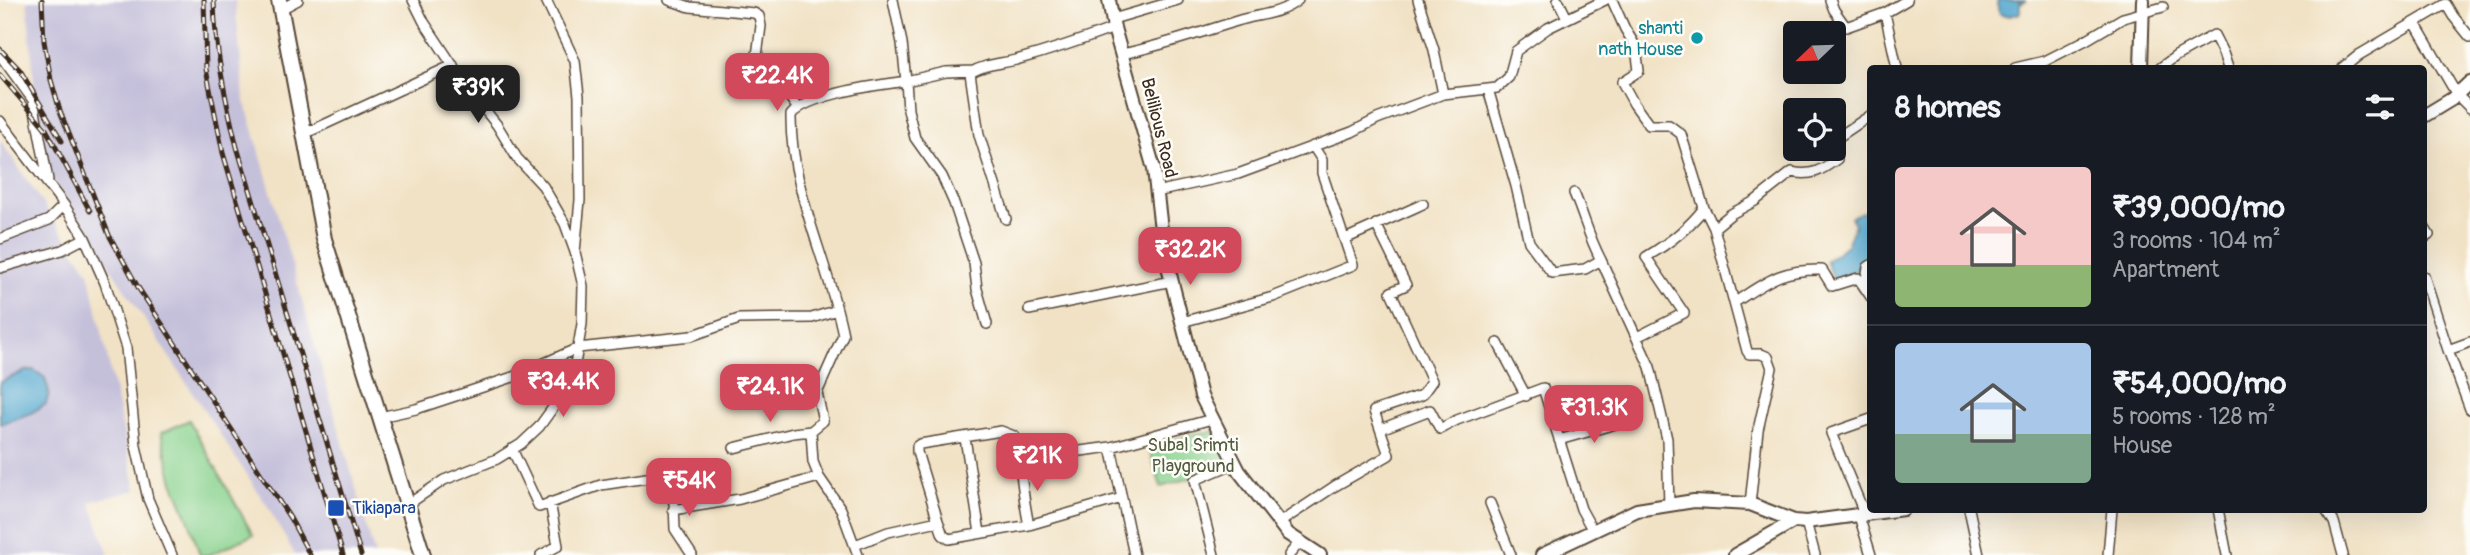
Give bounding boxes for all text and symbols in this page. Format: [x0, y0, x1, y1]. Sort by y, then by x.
place label: shanti nath House [1598, 17, 1683, 61]
north arrow [1783, 21, 1846, 84]
map controls [1783, 21, 1846, 161]
marker: shanti nath House [1689, 30, 1705, 46]
pin: ₹22.4K [720, 54, 834, 113]
text: ₹22.4K [741, 61, 813, 90]
pin: ₹39K [437, 66, 519, 125]
text: ₹39K [452, 73, 504, 102]
street label: Belilious Road [1136, 76, 1182, 180]
icon: filters [2361, 88, 2399, 126]
text: 8 homes [1895, 89, 2001, 126]
button: locate [1783, 98, 1846, 161]
text: ₹39,000/mo [2112, 189, 2285, 226]
icon: home [1951, 195, 2035, 279]
text: 3 rooms · 104 m² [2112, 226, 2281, 255]
pin: ₹32.2K [1133, 228, 1247, 287]
text: ₹32.2K [1154, 235, 1226, 264]
text: Apartment [2112, 255, 2219, 284]
pin: ₹34.4K [506, 360, 620, 419]
pin: ₹24.1K [713, 364, 827, 424]
text: ₹54,000/mo [2112, 365, 2286, 402]
text: ₹34.4K [527, 367, 599, 396]
icon: home [1951, 371, 2035, 455]
text: ₹24.1K [736, 372, 804, 401]
pin: ₹31.3K [1537, 386, 1651, 445]
text: ₹31.3K [1560, 393, 1628, 422]
text: 5 rooms · 128 m² [2112, 402, 2276, 431]
text: House [2112, 431, 2172, 460]
pin: ₹21K [996, 434, 1078, 493]
park label: Subal Srimti Playground [1147, 434, 1239, 478]
text: ₹21K [1012, 441, 1062, 470]
pin: ₹54K [648, 458, 730, 518]
text: ₹54K [662, 466, 716, 495]
place label: Tikiapara [352, 497, 416, 520]
marker: Tikiapara [326, 498, 346, 518]

